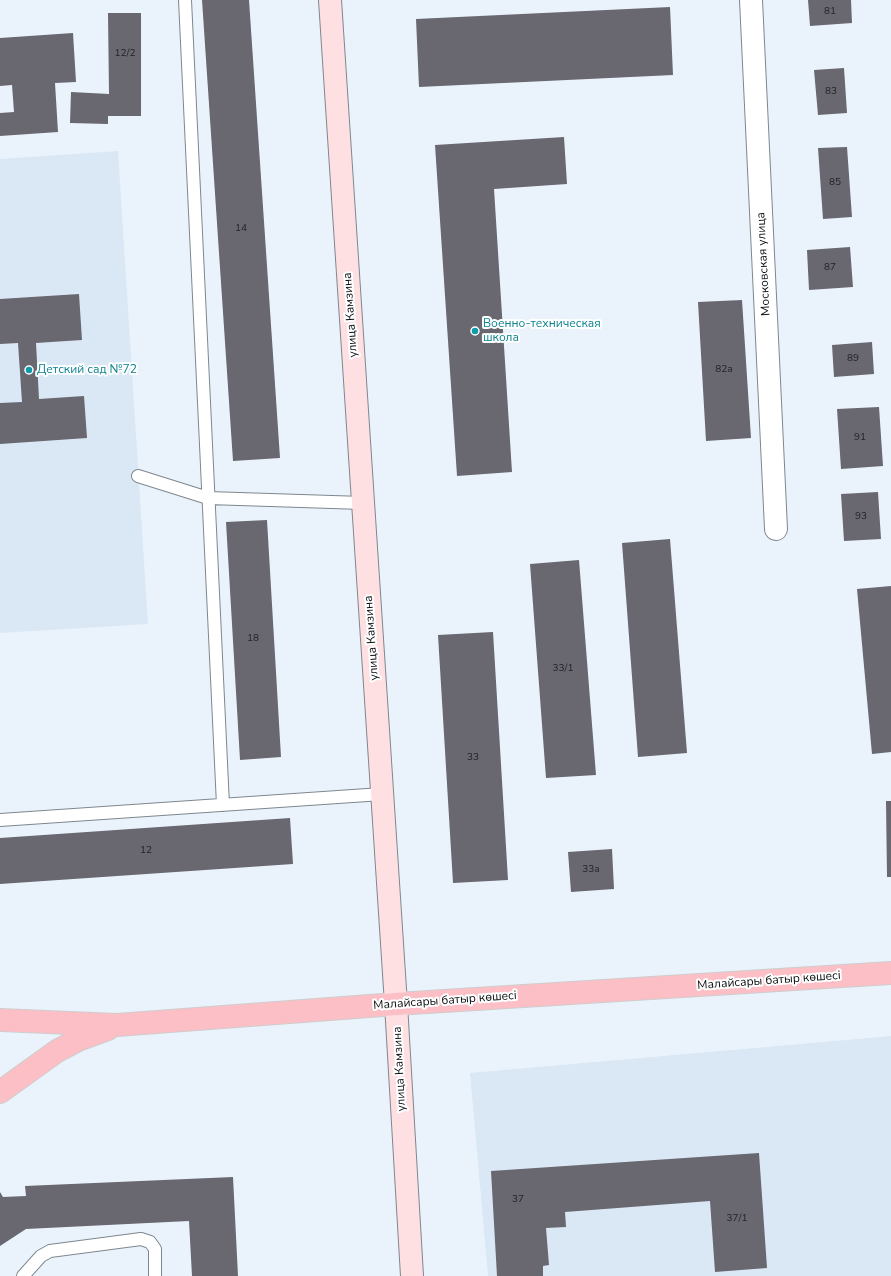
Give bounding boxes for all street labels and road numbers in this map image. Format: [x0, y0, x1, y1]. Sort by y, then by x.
street label: Московская улица [754, 212, 774, 316]
street label: улица Камзина [341, 272, 361, 358]
street label: улица Камзина [362, 595, 382, 681]
street label: Малайсары батыр көшесі [697, 969, 841, 993]
street label: Малайсары батыр көшесі [373, 989, 517, 1013]
street label: улица Камзина [391, 1026, 409, 1112]

